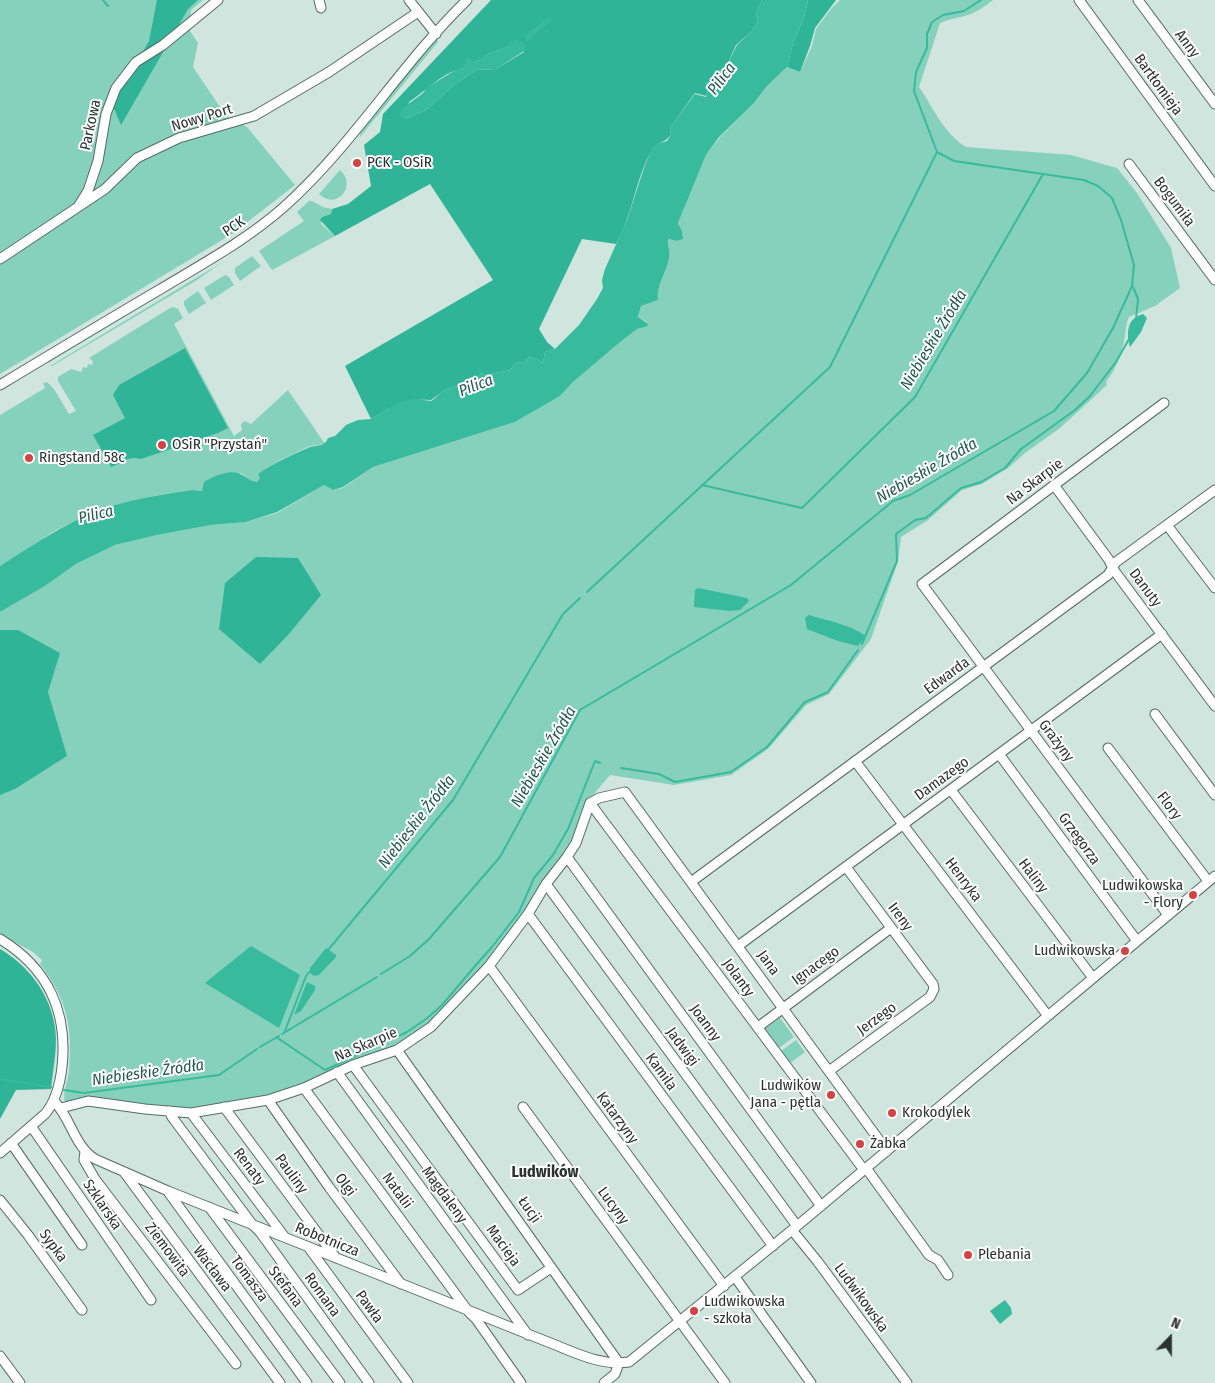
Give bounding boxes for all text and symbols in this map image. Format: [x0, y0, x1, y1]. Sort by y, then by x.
street label: Anny [1171, 26, 1203, 62]
street label: Bartłomieja [1130, 51, 1186, 119]
water label: Pilica [704, 59, 740, 99]
street label: Parkowa [77, 98, 105, 152]
street label: Nowy Port [170, 100, 234, 136]
place label: PCK - OSiR [367, 154, 432, 172]
marker: PCK - OSiR [351, 157, 363, 169]
street label: Bogumiła [1149, 174, 1199, 230]
street label: PCK [219, 213, 249, 241]
water label: Niebieskie Żródła [897, 287, 971, 393]
water label: Pilica [456, 371, 496, 401]
water label: Niebieskie Źródła [873, 434, 981, 508]
place label: OSiR "Przystań" [172, 436, 267, 454]
marker: OSiR "Przystań" [156, 439, 168, 451]
place label: Ringstand 58c [39, 449, 125, 467]
marker: Ringstand 58c [23, 452, 35, 464]
street label: Na Skarpie [1003, 455, 1067, 509]
water label: Pilica [77, 502, 115, 528]
street label: Danuty [1125, 565, 1165, 611]
street label: Edwarda [921, 653, 973, 699]
water label: Niebieskie Źródła [507, 703, 581, 811]
street label: Grażyny [1034, 716, 1078, 766]
street label: Damazego [911, 753, 973, 805]
water label: Niebieskie Żródła [375, 772, 459, 872]
street label: Flory [1153, 789, 1185, 823]
street label: Grzegorza [1054, 810, 1104, 868]
street label: Henryka [941, 854, 985, 906]
street label: Haliny [1014, 855, 1052, 897]
place label: Ludwikowska - Flory [1102, 877, 1183, 912]
marker: Ludwikowska - Flory [1187, 889, 1199, 901]
street label: Ireny [884, 899, 916, 935]
place label: Ludwikowska [1034, 942, 1115, 960]
street label: Ignacego [789, 943, 843, 989]
marker: Ludwikowska [1119, 945, 1131, 957]
street label: Jana [753, 947, 783, 979]
street label: Jolanty [718, 955, 758, 1001]
street label: Jerzego [854, 999, 900, 1039]
street label: Joanny [685, 1001, 725, 1045]
street label: Na Skarpie [332, 1024, 400, 1066]
street label: Jadwigi [662, 1024, 702, 1070]
street label: Kamila [641, 1050, 681, 1094]
water label: Niebieskie Źródła [91, 1056, 205, 1090]
place label: Ludwików Jana - pętla [750, 1077, 821, 1112]
street label: Katarzyny [592, 1089, 642, 1147]
marker: Ludwików Jana - pętla [825, 1089, 837, 1101]
place label: Krokodylek [902, 1104, 970, 1122]
marker: Krokodylek [886, 1107, 898, 1119]
place label: Żabka [870, 1135, 906, 1153]
marker: Żabka [854, 1138, 866, 1150]
street label: Renaty [229, 1145, 269, 1189]
street label: Pauliny [271, 1151, 311, 1197]
street label: Magdaleny [417, 1163, 471, 1227]
district label: Ludwików [512, 1163, 578, 1183]
street label: Olgi [331, 1170, 359, 1200]
street label: Natalii [378, 1170, 416, 1212]
street label: Szklarska [79, 1176, 125, 1234]
street label: Lucyny [593, 1184, 633, 1228]
street label: Łucji [513, 1193, 545, 1227]
street label: Ziemowita [141, 1219, 193, 1281]
street label: Robotnicza [292, 1219, 362, 1261]
street label: Macieja [482, 1222, 524, 1270]
street label: Sypka [35, 1226, 71, 1266]
street label: Wacława [189, 1242, 235, 1296]
place label: Plebania [978, 1246, 1031, 1264]
marker: Plebania [962, 1249, 974, 1261]
street label: Tomasza [226, 1253, 272, 1305]
street label: Ludwikowska [830, 1260, 892, 1336]
street label: Stefana [264, 1263, 306, 1311]
street label: Romana [300, 1269, 344, 1321]
street label: Pawła [351, 1287, 387, 1327]
place label: Ludwikowska - szkoła [704, 1293, 785, 1328]
marker: Ludwikowska - szkoła [688, 1305, 700, 1317]
north arrow [1145, 1313, 1195, 1363]
text: N [1169, 1314, 1183, 1333]

